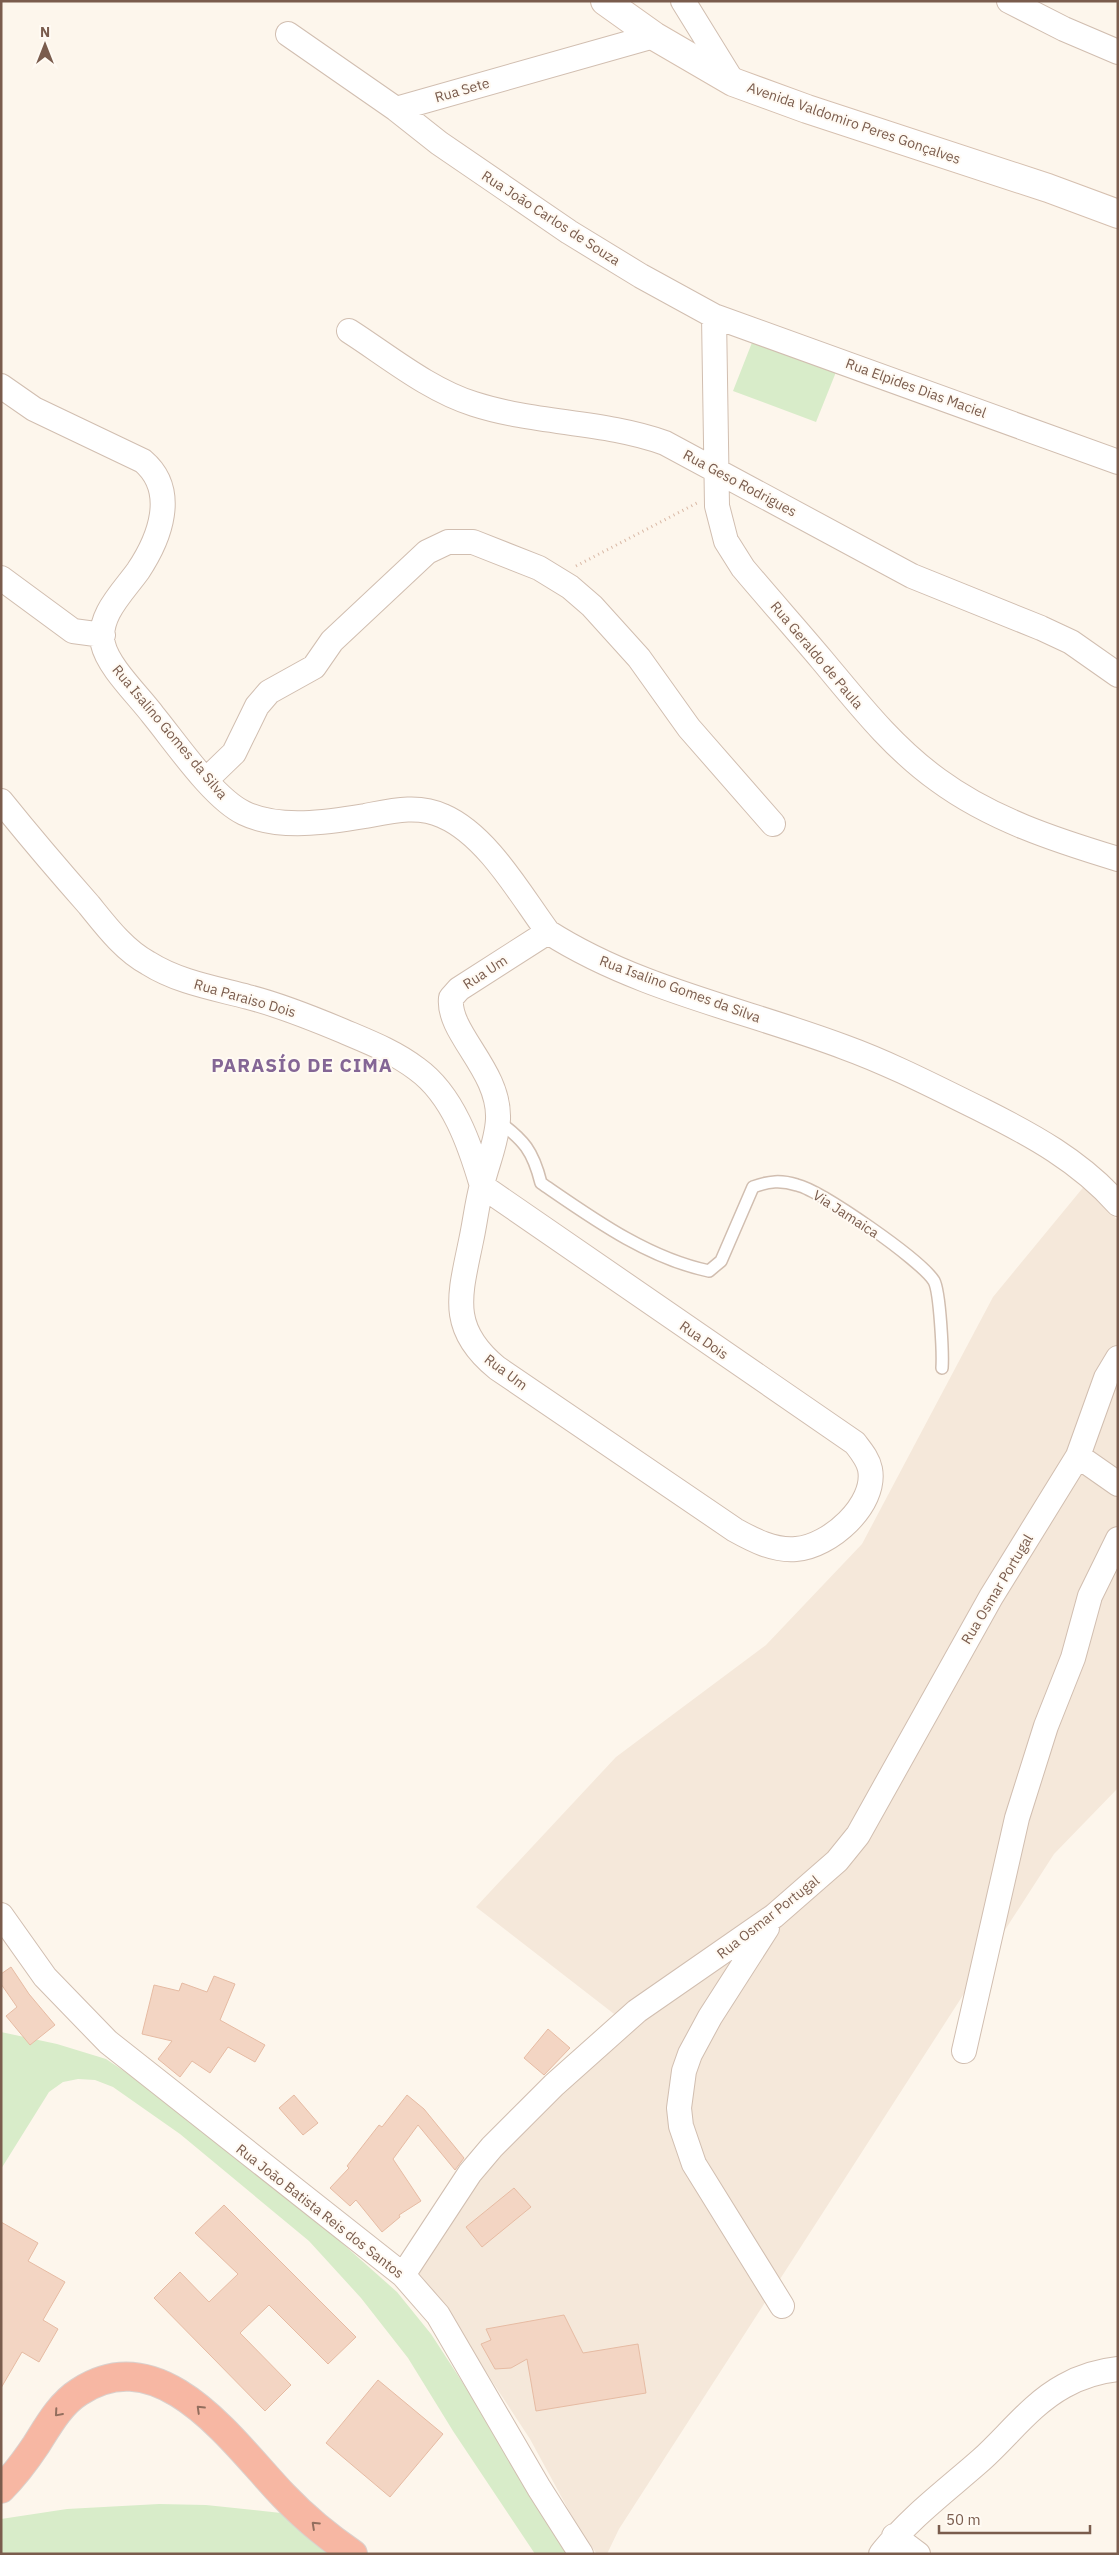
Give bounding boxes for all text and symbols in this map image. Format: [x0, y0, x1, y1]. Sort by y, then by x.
north arrow [20, 20, 70, 70]
text: N [40, 23, 50, 41]
street label: Rua Sete [433, 74, 492, 106]
street label: Avenida Valdomiro Peres Gonçalves [745, 78, 963, 168]
street label: Rua João Carlos de Souza [478, 167, 624, 270]
street label: Rua Elpides Dias Maciel [843, 354, 989, 422]
street label: Rua Geso Rodrigues [680, 445, 800, 521]
street label: Rua Geraldo de Paula [767, 598, 868, 713]
street label: Rua Isalino Gomes da Silva [108, 661, 232, 803]
street label: Rua Um [459, 951, 511, 993]
street label: Rua Isalino Gomes da Silva [597, 951, 763, 1027]
street label: Rua Paraiso Dois [192, 975, 298, 1021]
district label: PARASÍO DE CIMA [211, 1053, 393, 1077]
street label: Via Jamaica [810, 1186, 883, 1242]
street label: Rua Dois [676, 1317, 732, 1363]
street label: Rua Um [481, 1350, 531, 1394]
street label: Rua Osmar Portugal [957, 1531, 1037, 1647]
street label: Rua Osmar Portugal [713, 1871, 823, 1963]
street label: Rua João Batista Reis dos Santos [233, 2140, 408, 2282]
one-way arrow [197, 2406, 206, 2415]
one-way arrow [55, 2407, 64, 2416]
scale bar [939, 2502, 1090, 2534]
text: 50 m [946, 2510, 981, 2529]
one-way arrow [311, 2522, 320, 2531]

